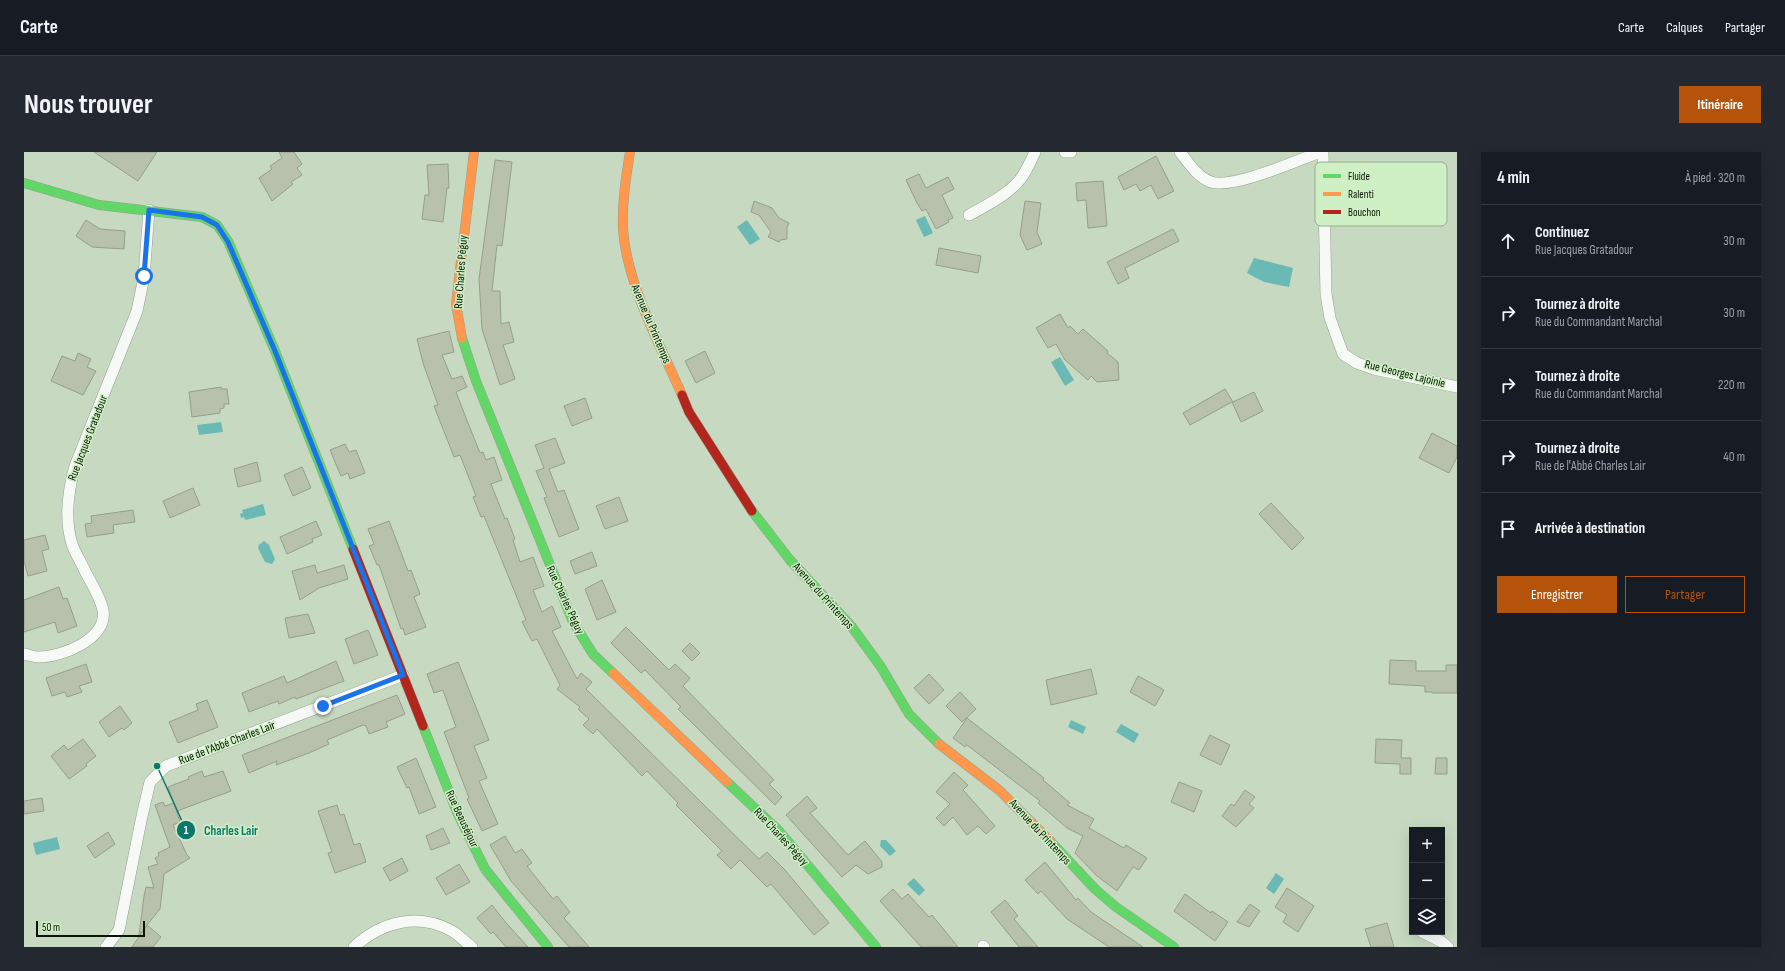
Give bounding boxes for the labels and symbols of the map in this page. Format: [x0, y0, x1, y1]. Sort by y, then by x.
legend [1315, 162, 1447, 226]
text: Fluide [1348, 170, 1370, 183]
text: Ralenti [1348, 188, 1374, 201]
text: Bouchon [1348, 206, 1381, 219]
street label: Rue Charles Péguy [451, 234, 471, 309]
route start [135, 267, 153, 285]
street label: Avenue du Printemps [627, 281, 674, 366]
street label: Rue Georges Lajoinie [1363, 357, 1447, 391]
street label: Rue Jacques Gratadour [65, 392, 111, 483]
street label: Avenue du Printemps [788, 559, 857, 632]
street label: Rue Charles Péguy [543, 563, 588, 637]
route end [314, 697, 332, 715]
street label: Rue de l'Abbé Charles Lair [177, 717, 278, 768]
street label: Rue Beauséjour [442, 788, 482, 851]
street label: Avenue du Printemps [1005, 795, 1074, 868]
street label: Rue Charles Péguy [750, 805, 812, 869]
callout: Charles Lair [176, 818, 266, 843]
text: 1 [184, 823, 189, 838]
text: Charles Lair [204, 823, 258, 839]
scale bar [36, 919, 145, 938]

